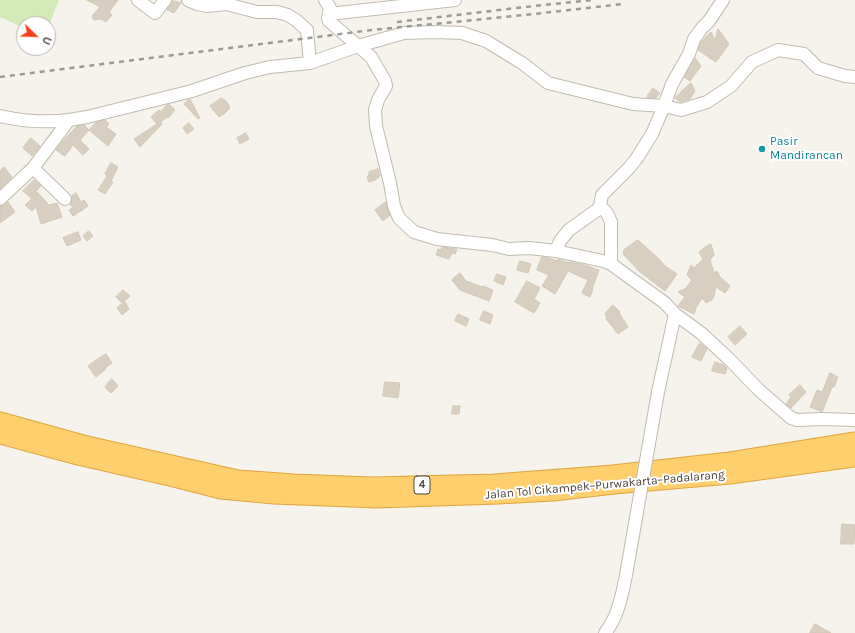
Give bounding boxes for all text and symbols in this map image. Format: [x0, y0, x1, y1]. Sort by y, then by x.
north arrow [16, 16, 56, 56]
text: U [39, 34, 54, 47]
place label: Pasir Mandirancan [770, 135, 843, 163]
marker: Pasir Mandirancan [757, 144, 767, 154]
street label: Jalan Tol Cikampek–Purwakarta–Padalarang [485, 467, 725, 503]
road number: 4 [414, 476, 430, 494]

